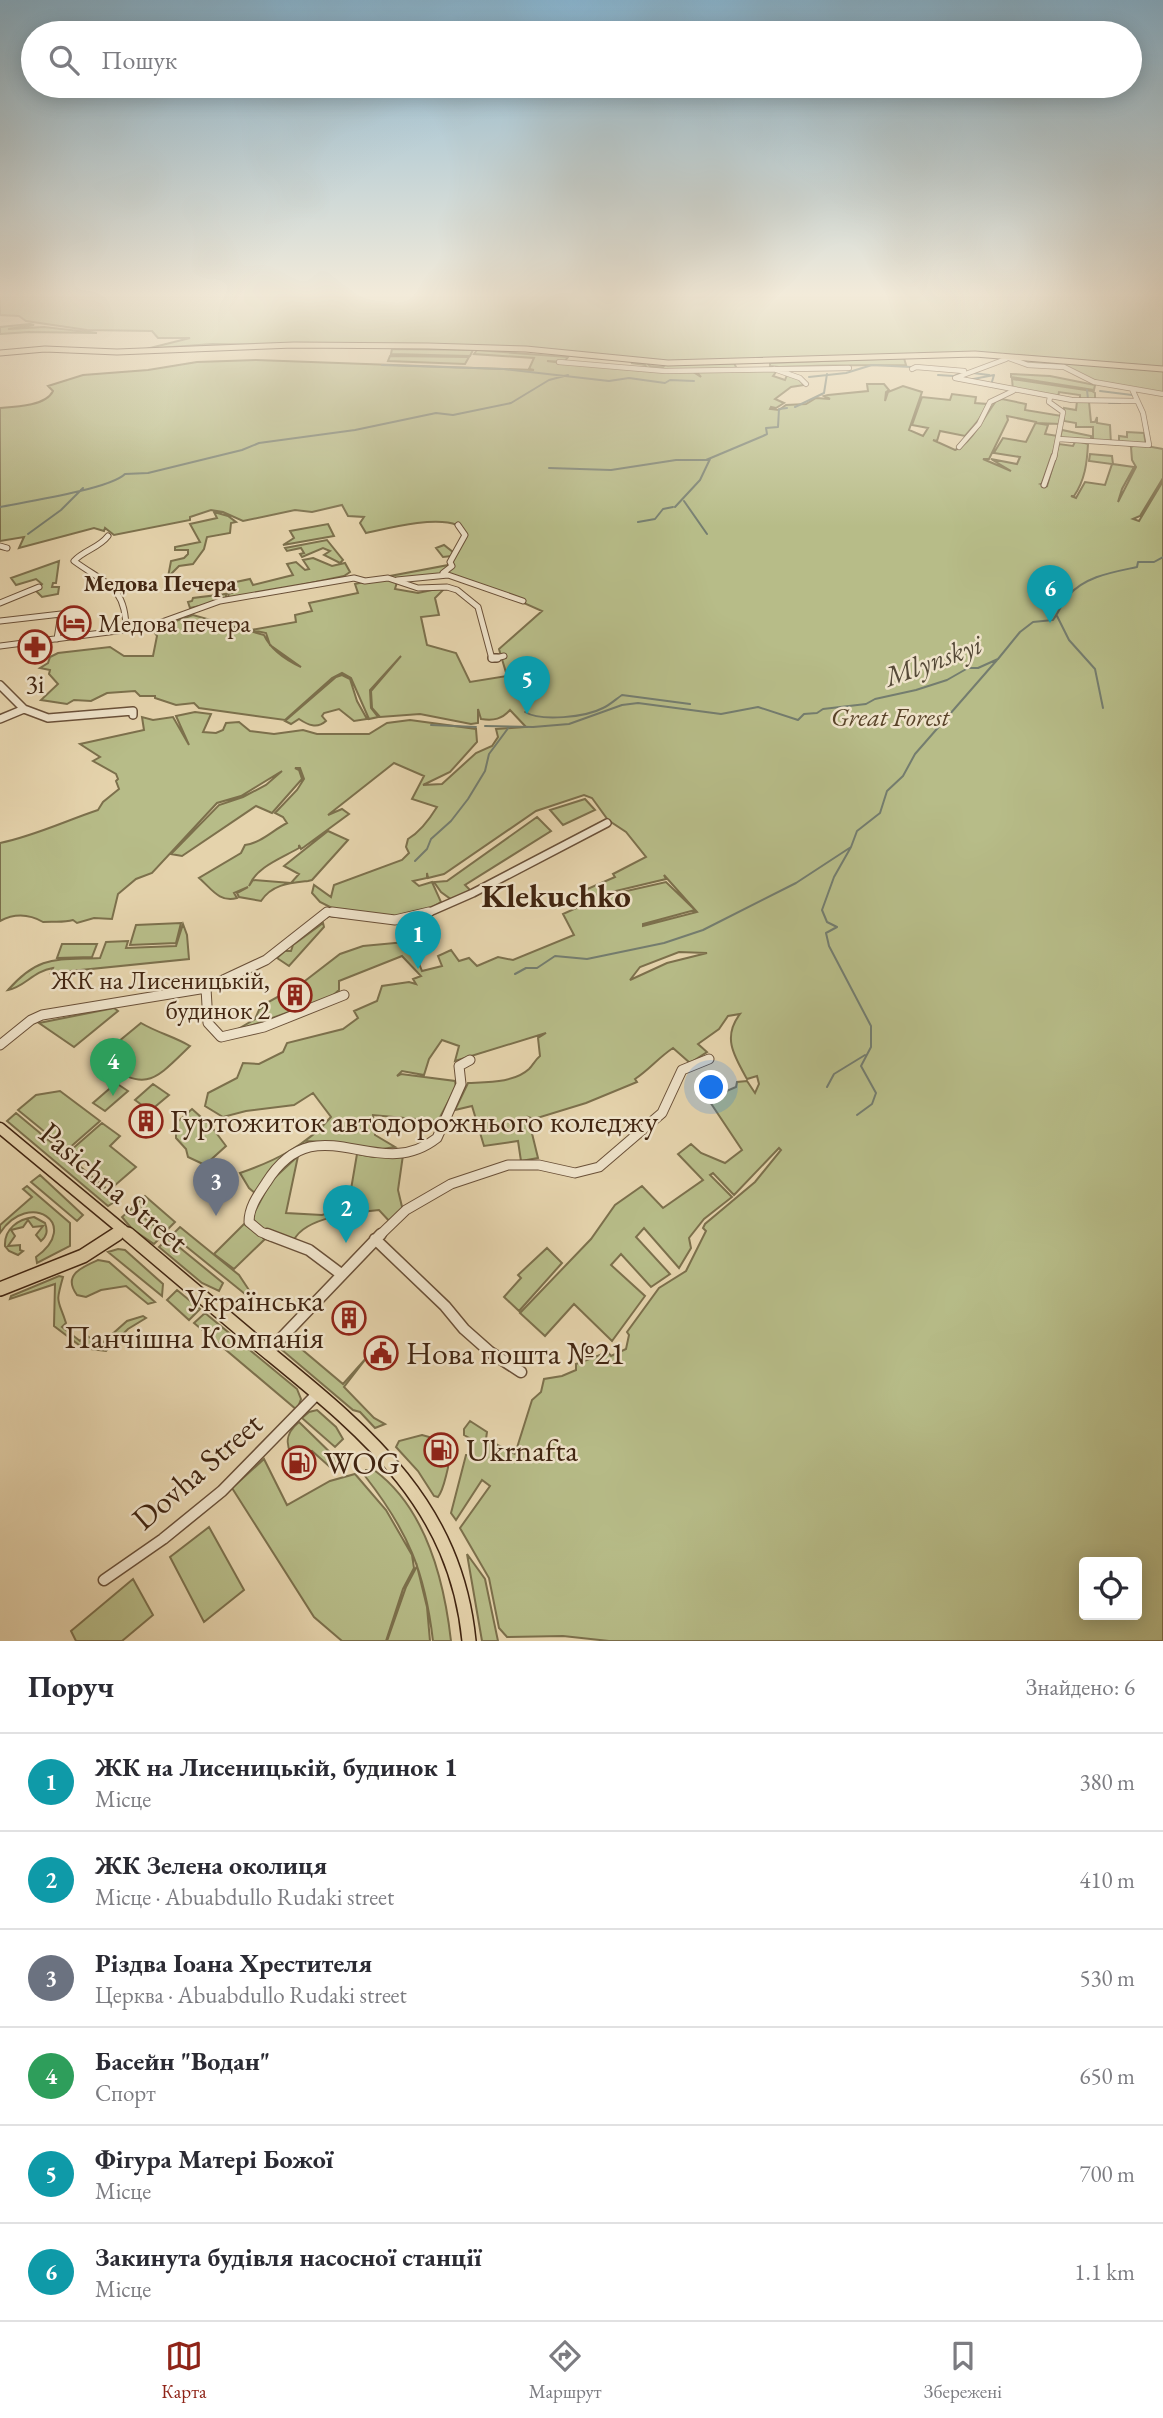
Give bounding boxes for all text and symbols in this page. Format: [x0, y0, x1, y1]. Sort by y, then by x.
search box [21, 21, 1142, 98]
icon: search [45, 41, 83, 79]
text: Пошук [101, 43, 177, 77]
pin: 6 [1027, 565, 1073, 623]
district label: Медова Печера [84, 568, 237, 598]
hotel icon: Медова печера [55, 604, 93, 642]
place label: Медова печера [98, 606, 251, 640]
water label: Mlynskyi [877, 625, 988, 695]
pharmacy icon: 3і [16, 628, 54, 666]
pin: 5 [504, 656, 550, 714]
place label: 3і [26, 667, 44, 701]
park label: Great Forest [831, 700, 951, 734]
district label: Klekuchko [481, 874, 631, 917]
pin: 1 [395, 911, 441, 969]
place label: ЖК на Лисеницькій, будинок 2 [50, 963, 271, 1027]
building icon: ЖК на Лисеницькій, будинок 2 [276, 976, 314, 1014]
pin: 4 [90, 1038, 136, 1096]
your location [694, 1070, 728, 1104]
place label: Гуртожиток автодорожнього коледжу [170, 1100, 659, 1142]
building icon: Гуртожиток автодорожнього коледжу [127, 1102, 165, 1140]
street label: Pasichna Street [30, 1112, 198, 1262]
pin: 3 [193, 1158, 239, 1216]
pin: 2 [323, 1185, 369, 1243]
place label: Українська Панчішна Компанія [64, 1279, 324, 1358]
building icon: Українська Панчішна Компанія [330, 1299, 368, 1337]
place label: Нова пошта №21 [406, 1332, 625, 1374]
public building icon: Нова пошта №21 [362, 1334, 400, 1372]
street label: Dovha Street [123, 1403, 271, 1539]
place label: Ukrnafta [466, 1429, 578, 1471]
fuel station icon: Ukrnafta [422, 1431, 460, 1469]
place label: WOG [324, 1442, 400, 1484]
fuel station icon: WOG [280, 1444, 318, 1482]
map controls [1079, 1557, 1142, 1620]
button: locate [1079, 1557, 1142, 1620]
text: Поруч [28, 1667, 114, 1706]
text: Знайдено: 6 [1026, 1672, 1135, 1702]
text: ЖК на Лисеницькій, будинок 1 [95, 1750, 458, 1784]
text: 1 [45, 1767, 57, 1797]
text: 380 m [1079, 1767, 1135, 1797]
text: Місце [95, 1784, 151, 1814]
text: ЖК Зелена околиця [95, 1848, 327, 1882]
text: 2 [45, 1865, 57, 1895]
text: 410 m [1079, 1865, 1135, 1895]
text: Місце · Abuabdullo Rudaki street [95, 1882, 394, 1912]
text: Різдва Іоана Хрестителя [95, 1946, 372, 1980]
text: 3 [45, 1963, 57, 1993]
text: 530 m [1079, 1963, 1135, 1993]
text: Церква · Abuabdullo Rudaki street [95, 1980, 407, 2010]
text: Басейн "Водан" [95, 2044, 270, 2078]
text: 4 [45, 2061, 57, 2091]
text: 650 m [1079, 2061, 1135, 2091]
text: Спорт [95, 2078, 156, 2108]
text: Фігура Матері Божої [95, 2142, 333, 2176]
text: 5 [45, 2159, 57, 2189]
text: 700 m [1079, 2159, 1135, 2189]
text: Місце [95, 2176, 151, 2206]
text: Закинута будівля насосної станції [95, 2240, 482, 2274]
text: 6 [45, 2257, 57, 2287]
text: 1.1 km [1074, 2257, 1135, 2287]
text: Місце [95, 2274, 151, 2304]
tab: Карта [161, 2337, 207, 2404]
tab: Маршрут [529, 2337, 602, 2404]
tab: Збережені [924, 2337, 1002, 2404]

